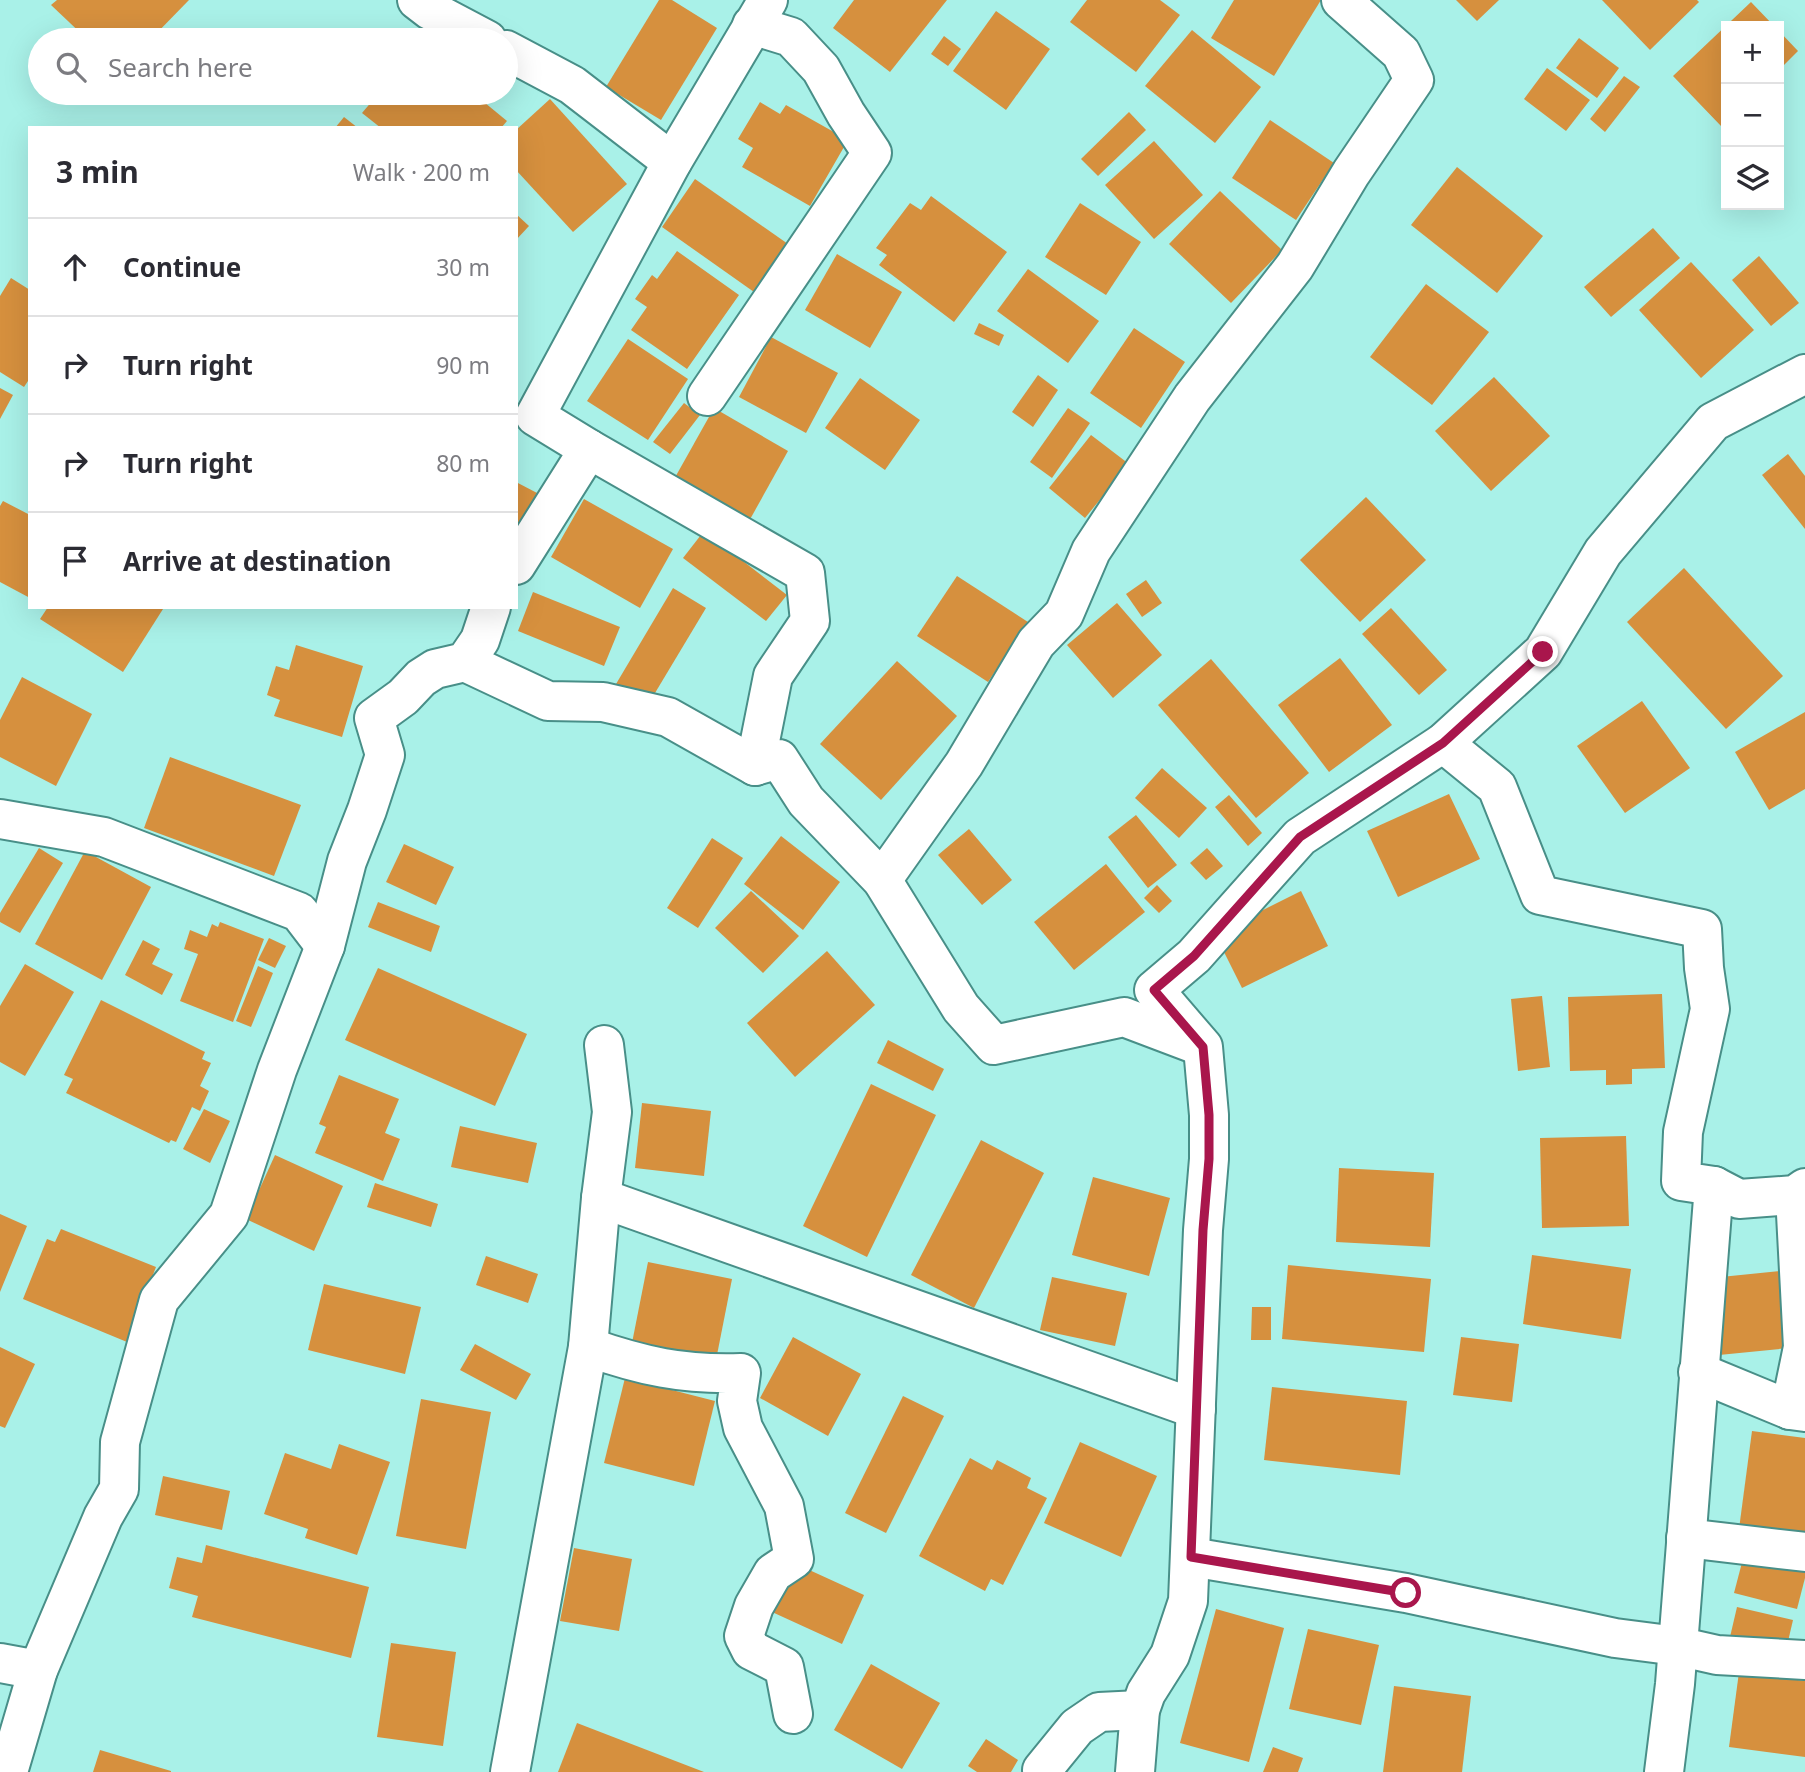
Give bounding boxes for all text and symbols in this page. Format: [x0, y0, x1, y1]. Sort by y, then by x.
map controls [1721, 21, 1784, 210]
button: + [1721, 21, 1784, 84]
search box [28, 28, 518, 105]
icon: search [52, 48, 90, 86]
text: Search here [108, 49, 253, 85]
button: − [1721, 84, 1784, 147]
button: layers [1721, 147, 1784, 210]
text: 3 min [56, 151, 139, 192]
text: Walk · 200 m [353, 156, 490, 188]
icon: ahead [56, 248, 94, 286]
text: Continue [123, 249, 241, 285]
text: 30 m [436, 251, 490, 283]
icon: right [56, 346, 94, 384]
text: Turn right [123, 347, 253, 383]
text: 90 m [436, 349, 490, 381]
icon: right [56, 444, 94, 482]
text: Turn right [123, 445, 253, 481]
text: 80 m [436, 447, 490, 479]
icon: arrive [56, 542, 94, 580]
text: Arrive at destination [123, 543, 392, 579]
route end [1527, 636, 1558, 667]
route start [1390, 1577, 1421, 1608]

